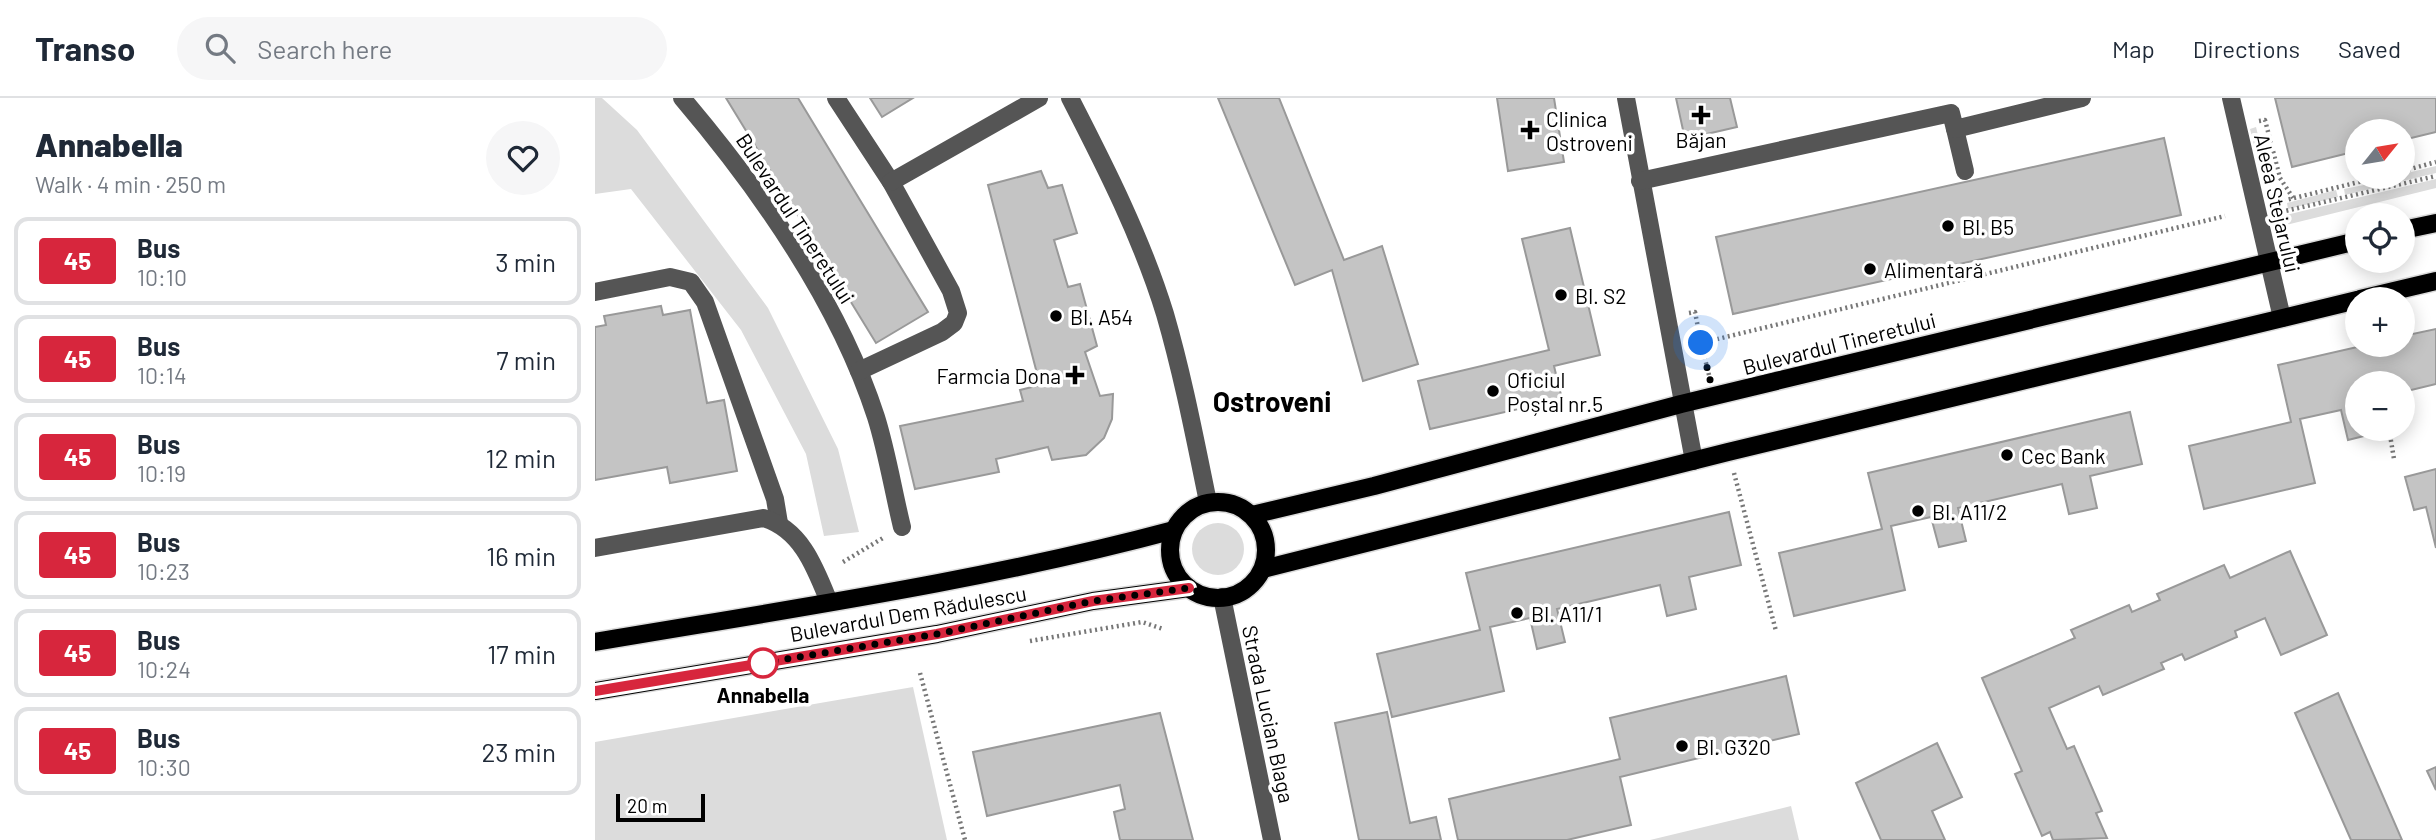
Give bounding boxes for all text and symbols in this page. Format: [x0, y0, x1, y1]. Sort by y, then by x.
search box [177, 17, 667, 80]
text: Transo [35, 28, 135, 68]
icon: search [201, 29, 239, 67]
text: Search here [257, 33, 392, 64]
text: Map [2112, 34, 2155, 63]
text: Directions [2193, 34, 2300, 63]
text: Saved [2338, 34, 2401, 63]
place label: Clinica Ostroveni [1546, 106, 1633, 155]
marker: Băjan [1693, 107, 1709, 123]
north arrow [2345, 119, 2415, 189]
map controls [2345, 119, 2415, 441]
marker: Clinica Ostroveni [1520, 120, 1540, 140]
button: heart [486, 121, 560, 195]
text: Annabella [35, 124, 183, 164]
place label: Băjan [1676, 127, 1726, 152]
street label: Bulevardul Tineretului [732, 128, 860, 308]
street label: Aleea Stejarului [2250, 131, 2306, 275]
text: Walk · 4 min · 250 m [35, 170, 226, 198]
button: locate [2345, 203, 2415, 273]
place label: Bl. B5 [1962, 214, 2014, 239]
marker: Bl. B5 [1940, 218, 1956, 234]
text: Bus [137, 232, 180, 263]
text: 45 [64, 246, 91, 275]
text: 3 min [495, 246, 556, 277]
place label: Alimentară [1884, 257, 1983, 282]
marker: Alimentară [1862, 261, 1878, 277]
text: 10:10 [137, 263, 187, 291]
place label: Bl. S2 [1575, 283, 1627, 308]
marker: Bl. S2 [1553, 287, 1569, 303]
button: + [2345, 287, 2415, 357]
place label: Bl. A54 [1070, 304, 1133, 329]
street label: Bulevardul Tineretului [1740, 307, 1938, 379]
marker: Bl. A54 [1048, 308, 1064, 324]
your location [1683, 325, 1718, 360]
text: Bus [137, 330, 180, 361]
text: 45 [64, 344, 91, 373]
text: 7 min [496, 344, 556, 375]
text: 10:14 [137, 361, 187, 389]
place label: Farmcia Dona [936, 363, 1061, 388]
marker: Farmcia Dona [1067, 367, 1083, 383]
place label: Oficiul Poștal nr.5 [1507, 367, 1603, 416]
button: − [2345, 371, 2415, 441]
marker: Oficiul Poștal nr.5 [1485, 383, 1501, 399]
district label: Ostroveni [1213, 384, 1331, 418]
text: Bus [137, 428, 180, 459]
text: 45 [64, 442, 91, 471]
text: 12 min [486, 442, 556, 473]
place label: Cec Bank [2021, 443, 2106, 468]
marker: Cec Bank [1999, 447, 2015, 463]
text: 10:19 [137, 459, 186, 487]
place label: Bl. A11/2 [1932, 499, 2007, 524]
marker: Bl. A11/2 [1910, 503, 1926, 519]
text: Bus [137, 526, 180, 557]
text: 45 [64, 540, 91, 569]
text: 16 min [486, 540, 556, 571]
text: 10:23 [137, 557, 190, 585]
street label: Bulevardul Dem Rădulescu [788, 580, 1028, 646]
place label: Bl. A11/1 [1531, 601, 1602, 626]
marker: Bl. A11/1 [1509, 605, 1525, 621]
street label: Strada Lucian Blaga [1238, 623, 1300, 805]
text: Bus [137, 624, 180, 655]
text: 45 [64, 638, 91, 667]
text: 17 min [487, 638, 556, 669]
marker: Annabella [748, 648, 778, 678]
text: 10:24 [137, 655, 191, 683]
place label: Annabella [717, 682, 809, 707]
text: Bus [137, 722, 180, 753]
place label: Bl. G320 [1696, 734, 1771, 759]
text: 45 [64, 736, 91, 765]
text: 23 min [481, 736, 556, 767]
marker: Bl. G320 [1674, 738, 1690, 754]
text: 10:30 [137, 753, 191, 781]
scale bar [616, 791, 705, 823]
text: 20 m [627, 794, 667, 817]

